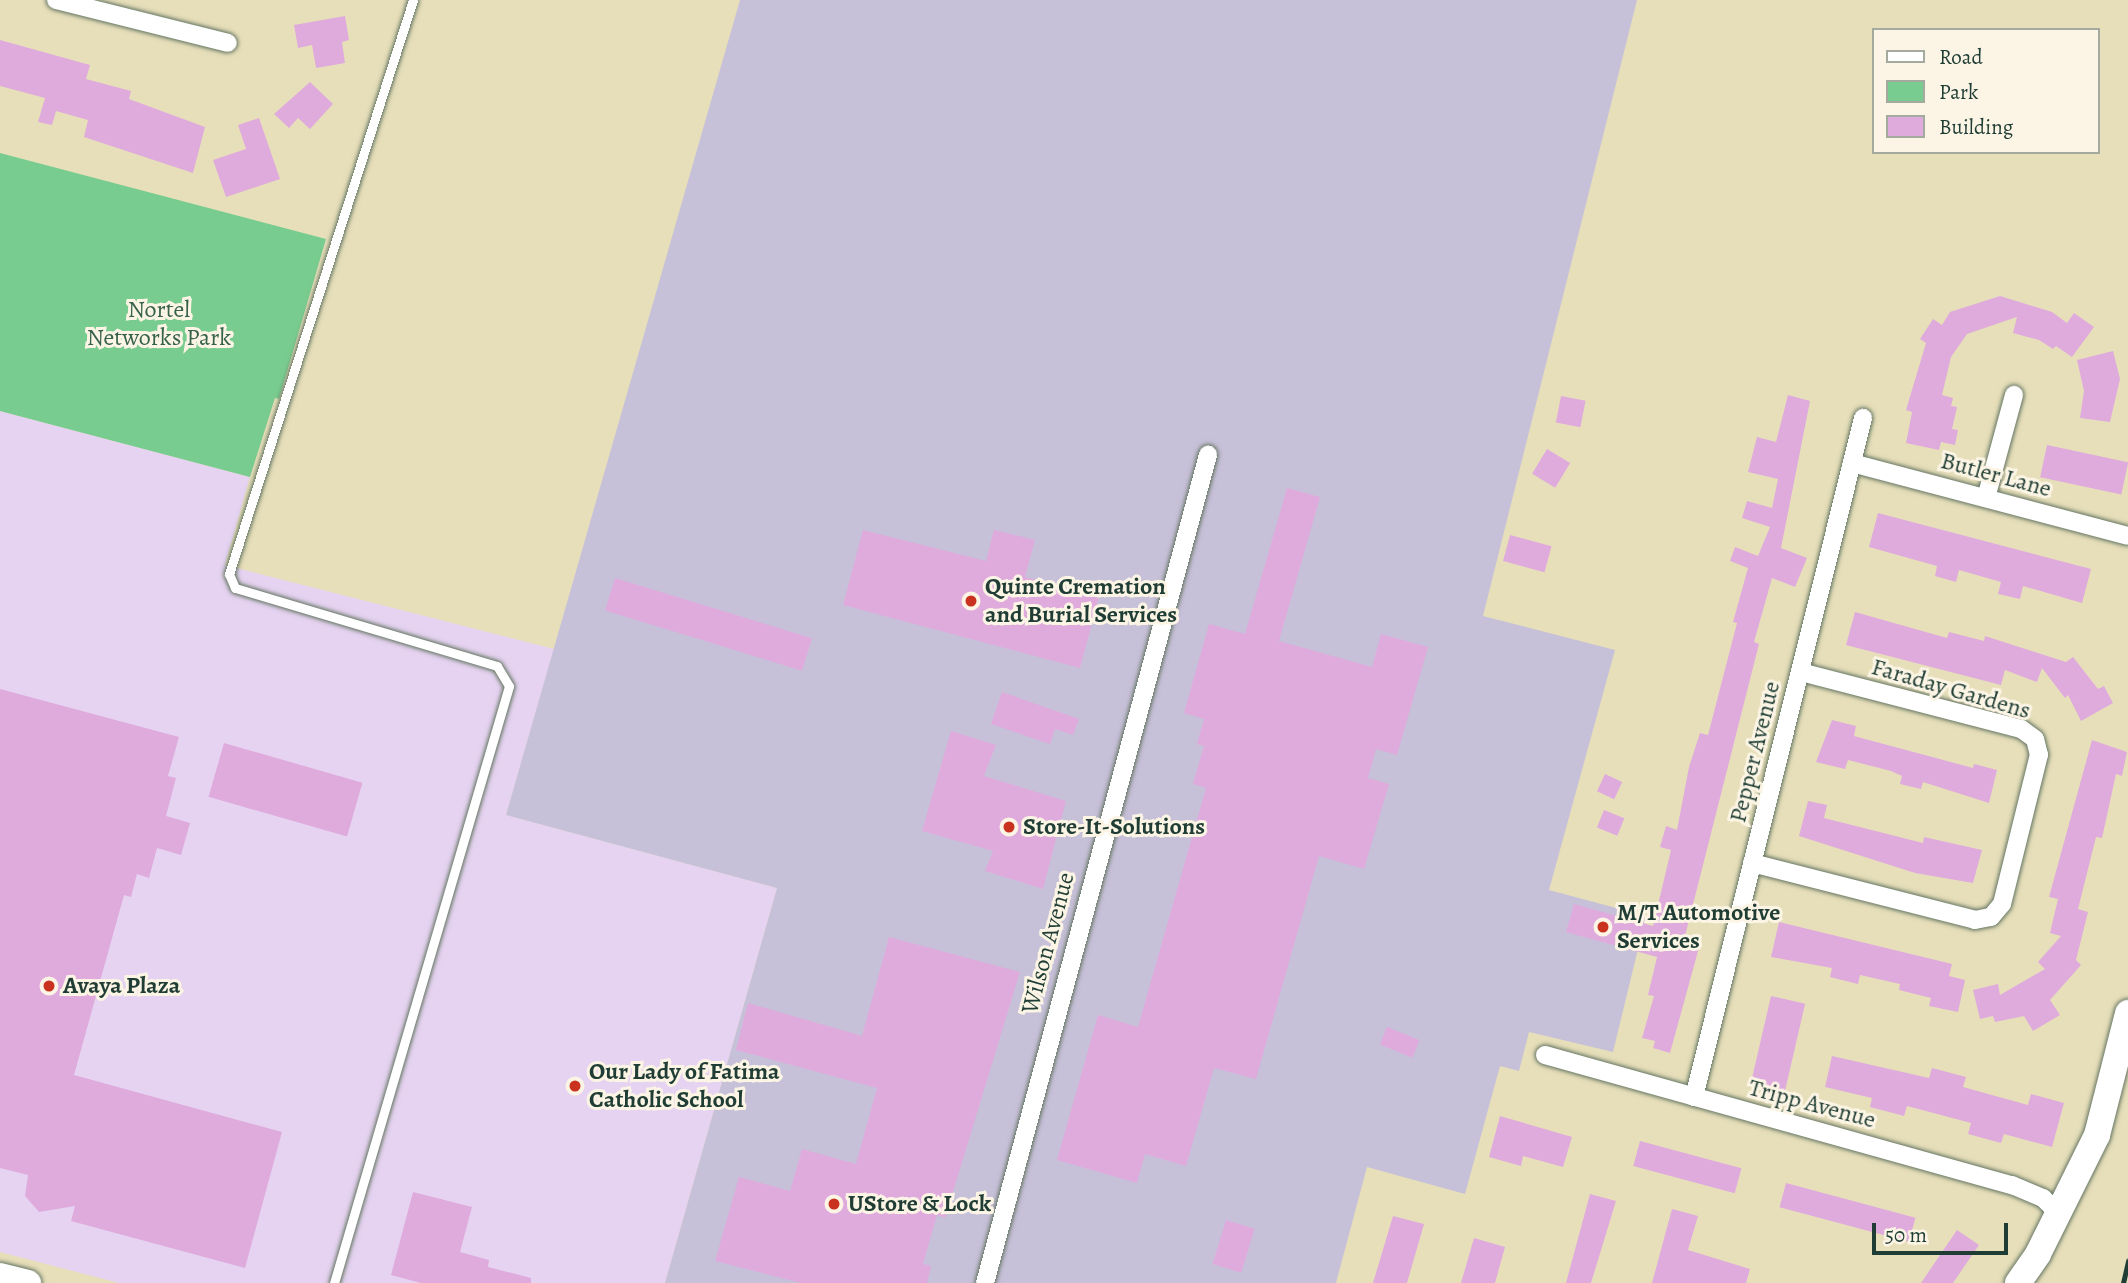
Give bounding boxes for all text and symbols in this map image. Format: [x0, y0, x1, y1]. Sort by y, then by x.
legend [1872, 28, 2100, 154]
text: Road [1939, 43, 1983, 71]
text: Park [1939, 78, 1978, 106]
text: Building [1939, 113, 2013, 141]
park label: Nortel Networks Park [87, 296, 231, 352]
street label: Butler Lane [1938, 446, 2054, 504]
place label: Quinte Cremation and Burial Services [985, 573, 1177, 629]
marker: Quinte Cremation and Burial Services [963, 593, 979, 609]
street label: Faraday Gardens [1868, 653, 2034, 725]
street label: Pepper Avenue [1724, 678, 1786, 826]
place label: Store-It-Solutions [1023, 813, 1205, 841]
marker: Store-It-Solutions [1001, 819, 1017, 835]
street label: Wilson Avenue [1015, 869, 1081, 1017]
place label: M/T Automotive Services [1617, 899, 1780, 955]
marker: M/T Automotive Services [1595, 919, 1611, 935]
place label: Avaya Plaza [63, 972, 180, 1000]
marker: Avaya Plaza [41, 978, 57, 994]
place label: Our Lady of Fatima Catholic School [589, 1058, 780, 1114]
street label: Tripp Avenue [1746, 1073, 1878, 1135]
marker: Our Lady of Fatima Catholic School [567, 1078, 583, 1094]
place label: UStore & Lock [848, 1190, 991, 1218]
marker: UStore & Lock [826, 1196, 842, 1212]
scale bar [1876, 1210, 2012, 1254]
text: 50 m [1885, 1221, 1927, 1249]

